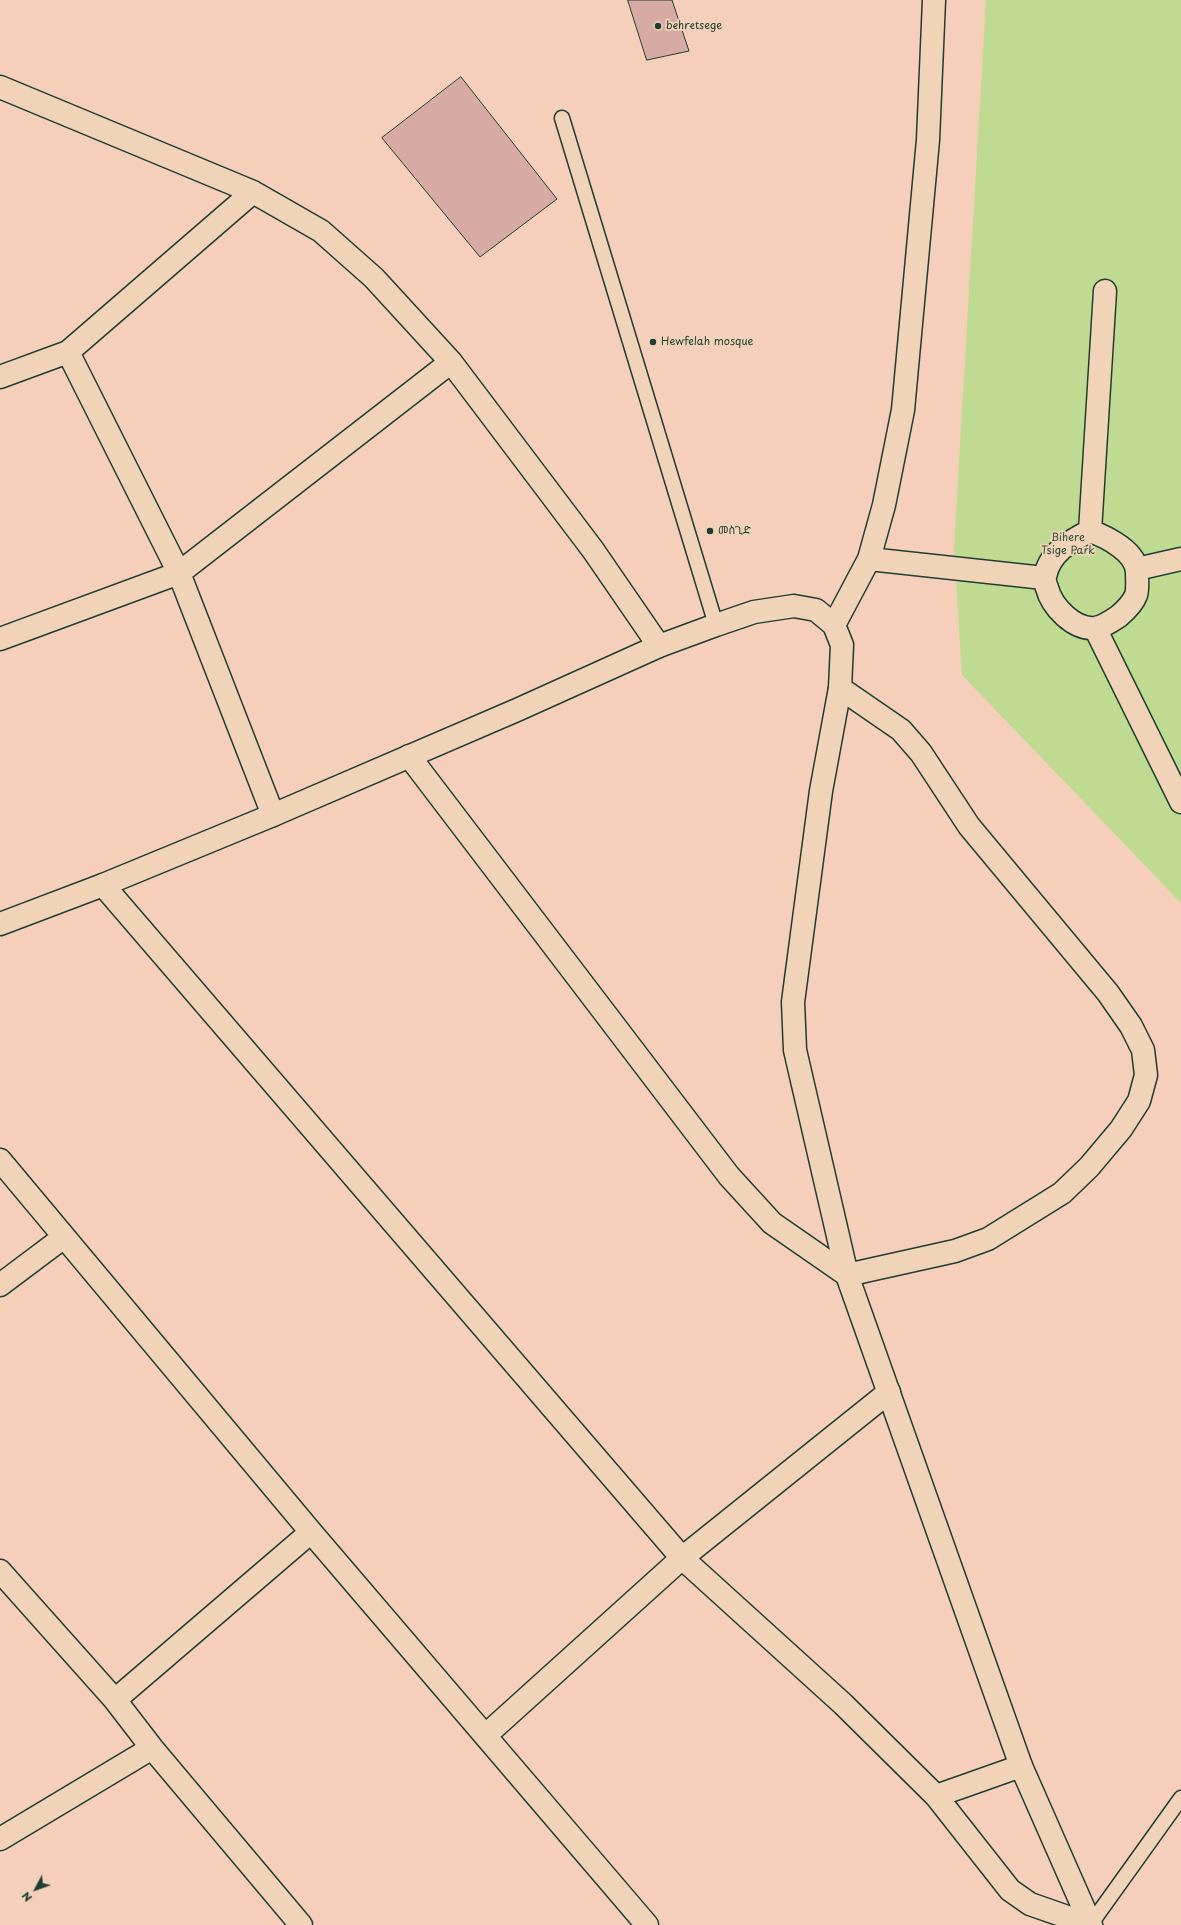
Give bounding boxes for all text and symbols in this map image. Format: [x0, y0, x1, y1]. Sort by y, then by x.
place label: behretsege [666, 19, 722, 33]
marker: behretsege [653, 21, 663, 31]
place label: Hewfelah mosque [661, 335, 754, 349]
marker: Hewfelah mosque [648, 337, 658, 347]
place label: መስጊድ [718, 524, 751, 538]
marker: መስጊድ [705, 526, 715, 536]
park label: Bihere Tsige Park [1041, 531, 1095, 557]
north arrow [16, 1869, 56, 1909]
text: N [17, 1888, 36, 1906]

